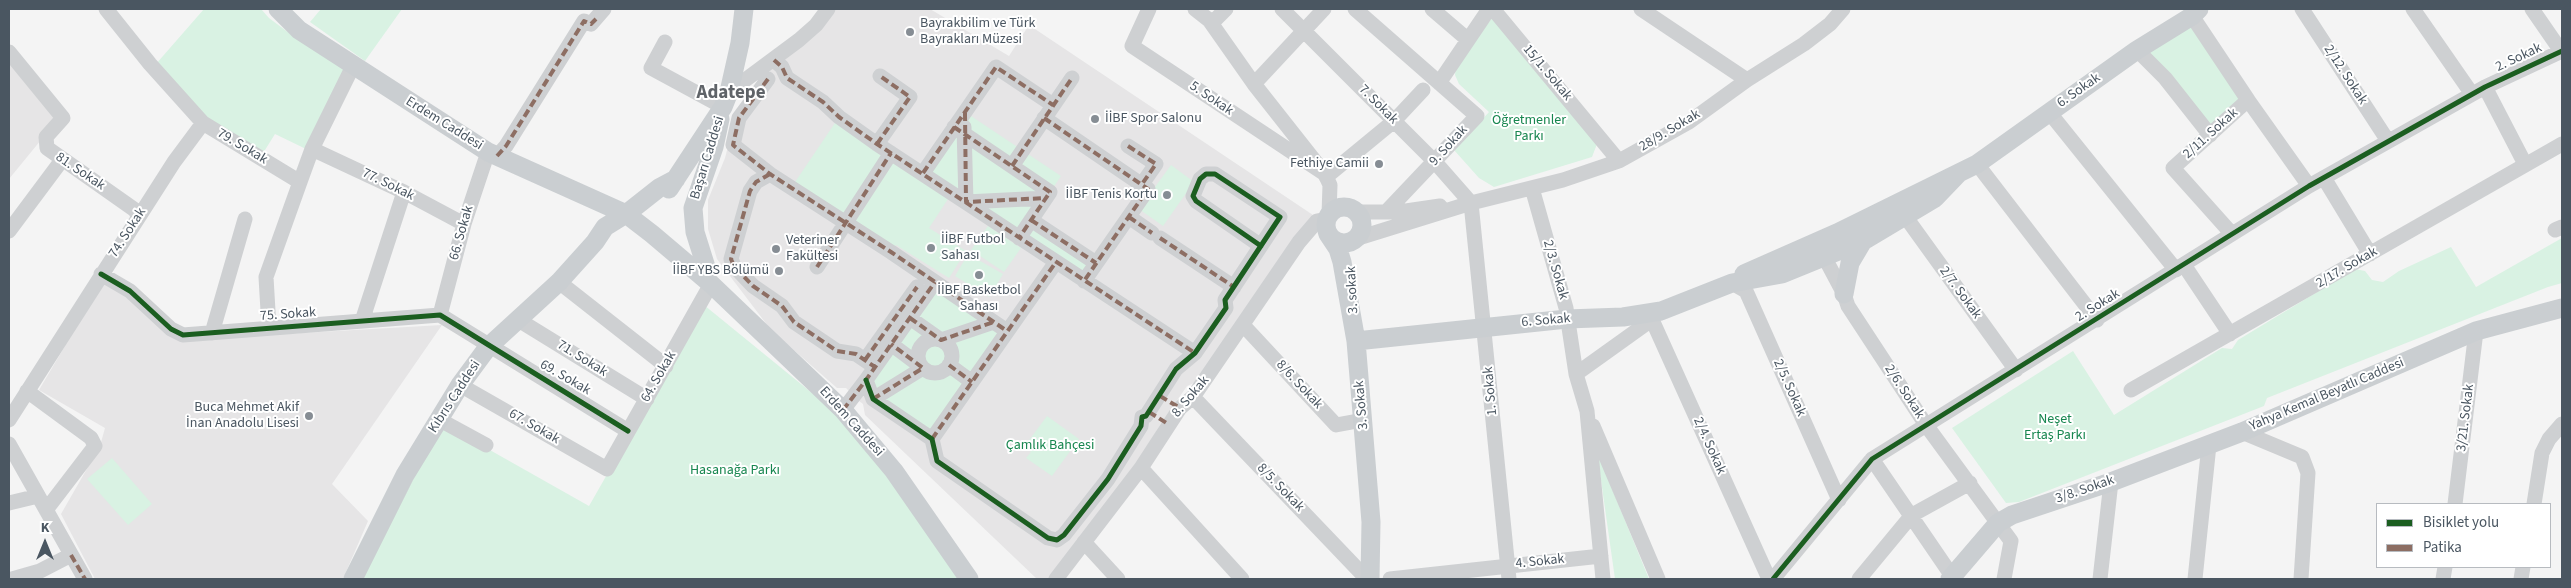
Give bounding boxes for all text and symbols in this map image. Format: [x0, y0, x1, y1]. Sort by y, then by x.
place label: Bayrakbilim ve Türk Bayrakları Müzesi [920, 16, 1035, 48]
marker: Bayrakbilim ve Türk Bayrakları Müzesi [904, 26, 916, 38]
street label: 2. Sokak [2493, 40, 2545, 76]
street label: 15/1. Sokak [1519, 42, 1575, 104]
street label: 2/12. Sokak [2319, 42, 2371, 108]
street label: 6. Sokak [2054, 70, 2104, 112]
street label: 5. Sokak [1186, 78, 1236, 120]
street label: 7. Sokak [1355, 82, 1401, 128]
district label: Adatepe [697, 83, 765, 105]
street label: Erdem Caddesi [402, 94, 486, 154]
street label: 2/11. Sokak [2180, 105, 2242, 163]
street label: 28/9. Sokak [1637, 106, 1703, 156]
place label: İİBF Spor Salonu [1105, 111, 1202, 127]
marker: İİBF Spor Salonu [1089, 113, 1101, 125]
park label: Öğretmenler Parkı [1492, 113, 1566, 146]
street label: Başarı Caddesi [687, 114, 729, 202]
street label: 9. Sokak [1426, 122, 1472, 170]
street label: 79. Sokak [214, 125, 270, 169]
street label: 81. Sokak [52, 149, 108, 195]
place label: Fethiye Camii [1290, 156, 1369, 172]
marker: Fethiye Camii [1373, 158, 1385, 170]
street label: 77. Sokak [359, 165, 417, 205]
place label: İİBF Tenis Kortu [1066, 187, 1157, 203]
marker: İİBF Tenis Kortu [1161, 189, 1173, 201]
street label: 66. Sokak [446, 204, 478, 262]
street label: 74. Sokak [106, 205, 150, 261]
place label: İİBF Futbol Sahası [941, 232, 1004, 264]
place label: Veteriner Fakültesi [786, 233, 839, 266]
street label: 2/3. Sokak [1539, 238, 1571, 302]
marker: İİBF Futbol Sahası [925, 242, 937, 254]
marker: Veteriner Fakültesi [770, 243, 782, 255]
street label: 2/17. Sokak [2313, 244, 2381, 292]
place label: İİBF YBS Bölümü [672, 263, 769, 279]
street label: 2/7. Sokak [1935, 263, 1985, 323]
marker: İİBF YBS Bölümü [773, 265, 785, 277]
street label: 3. sokak [1343, 266, 1363, 314]
marker: İİBF Basketbol Sahası [973, 269, 985, 281]
place label: İİBF Basketbol Sahası [937, 283, 1021, 316]
street label: 2. Sokak [2073, 286, 2123, 326]
street label: 75. Sokak [259, 305, 317, 325]
street label: 6. Sokak [1521, 310, 1571, 332]
street label: 71. Sokak [554, 337, 610, 381]
street label: 64. Sokak [638, 349, 680, 405]
street label: Yahya Kemal Beyatlı Caddesi [2247, 355, 2407, 435]
street label: 69. Sokak [537, 357, 593, 399]
street label: 8/6. Sokak [1272, 357, 1326, 413]
street label: 2/5. Sokak [1769, 357, 1809, 419]
street label: Kıbrıs Caddesi [425, 358, 485, 436]
street label: 2/6. Sokak [1880, 362, 1928, 422]
street label: 1. Sokak [1480, 366, 1502, 416]
street label: 8. Sokak [1169, 373, 1213, 421]
street label: 3. Sokak [1351, 380, 1373, 430]
street label: 3/21. Sokak [2454, 383, 2478, 453]
street label: Erdem Caddesi [815, 384, 887, 460]
place label: Buca Mehmet Akif İnan Anadolu Lisesi [186, 400, 299, 432]
street label: 67. Sokak [506, 406, 562, 448]
marker: Buca Mehmet Akif İnan Anadolu Lisesi [303, 410, 315, 422]
park label: Neşet Ertaş Parkı [2024, 412, 2086, 444]
street label: 2/4. Sokak [1689, 415, 1729, 477]
park label: Çamlık Bahçesi [1006, 438, 1094, 454]
street label: 8/5. Sokak [1253, 460, 1307, 516]
park label: Hasanağa Parkı [690, 463, 780, 479]
street label: 3/8. Sokak [2053, 472, 2117, 508]
legend [2376, 503, 2551, 568]
text: Bisiklet yolu [2423, 512, 2499, 533]
north arrow [20, 518, 70, 568]
text: K [41, 518, 49, 538]
text: Patika [2423, 537, 2462, 558]
street label: 4. Sokak [1515, 551, 1565, 573]

